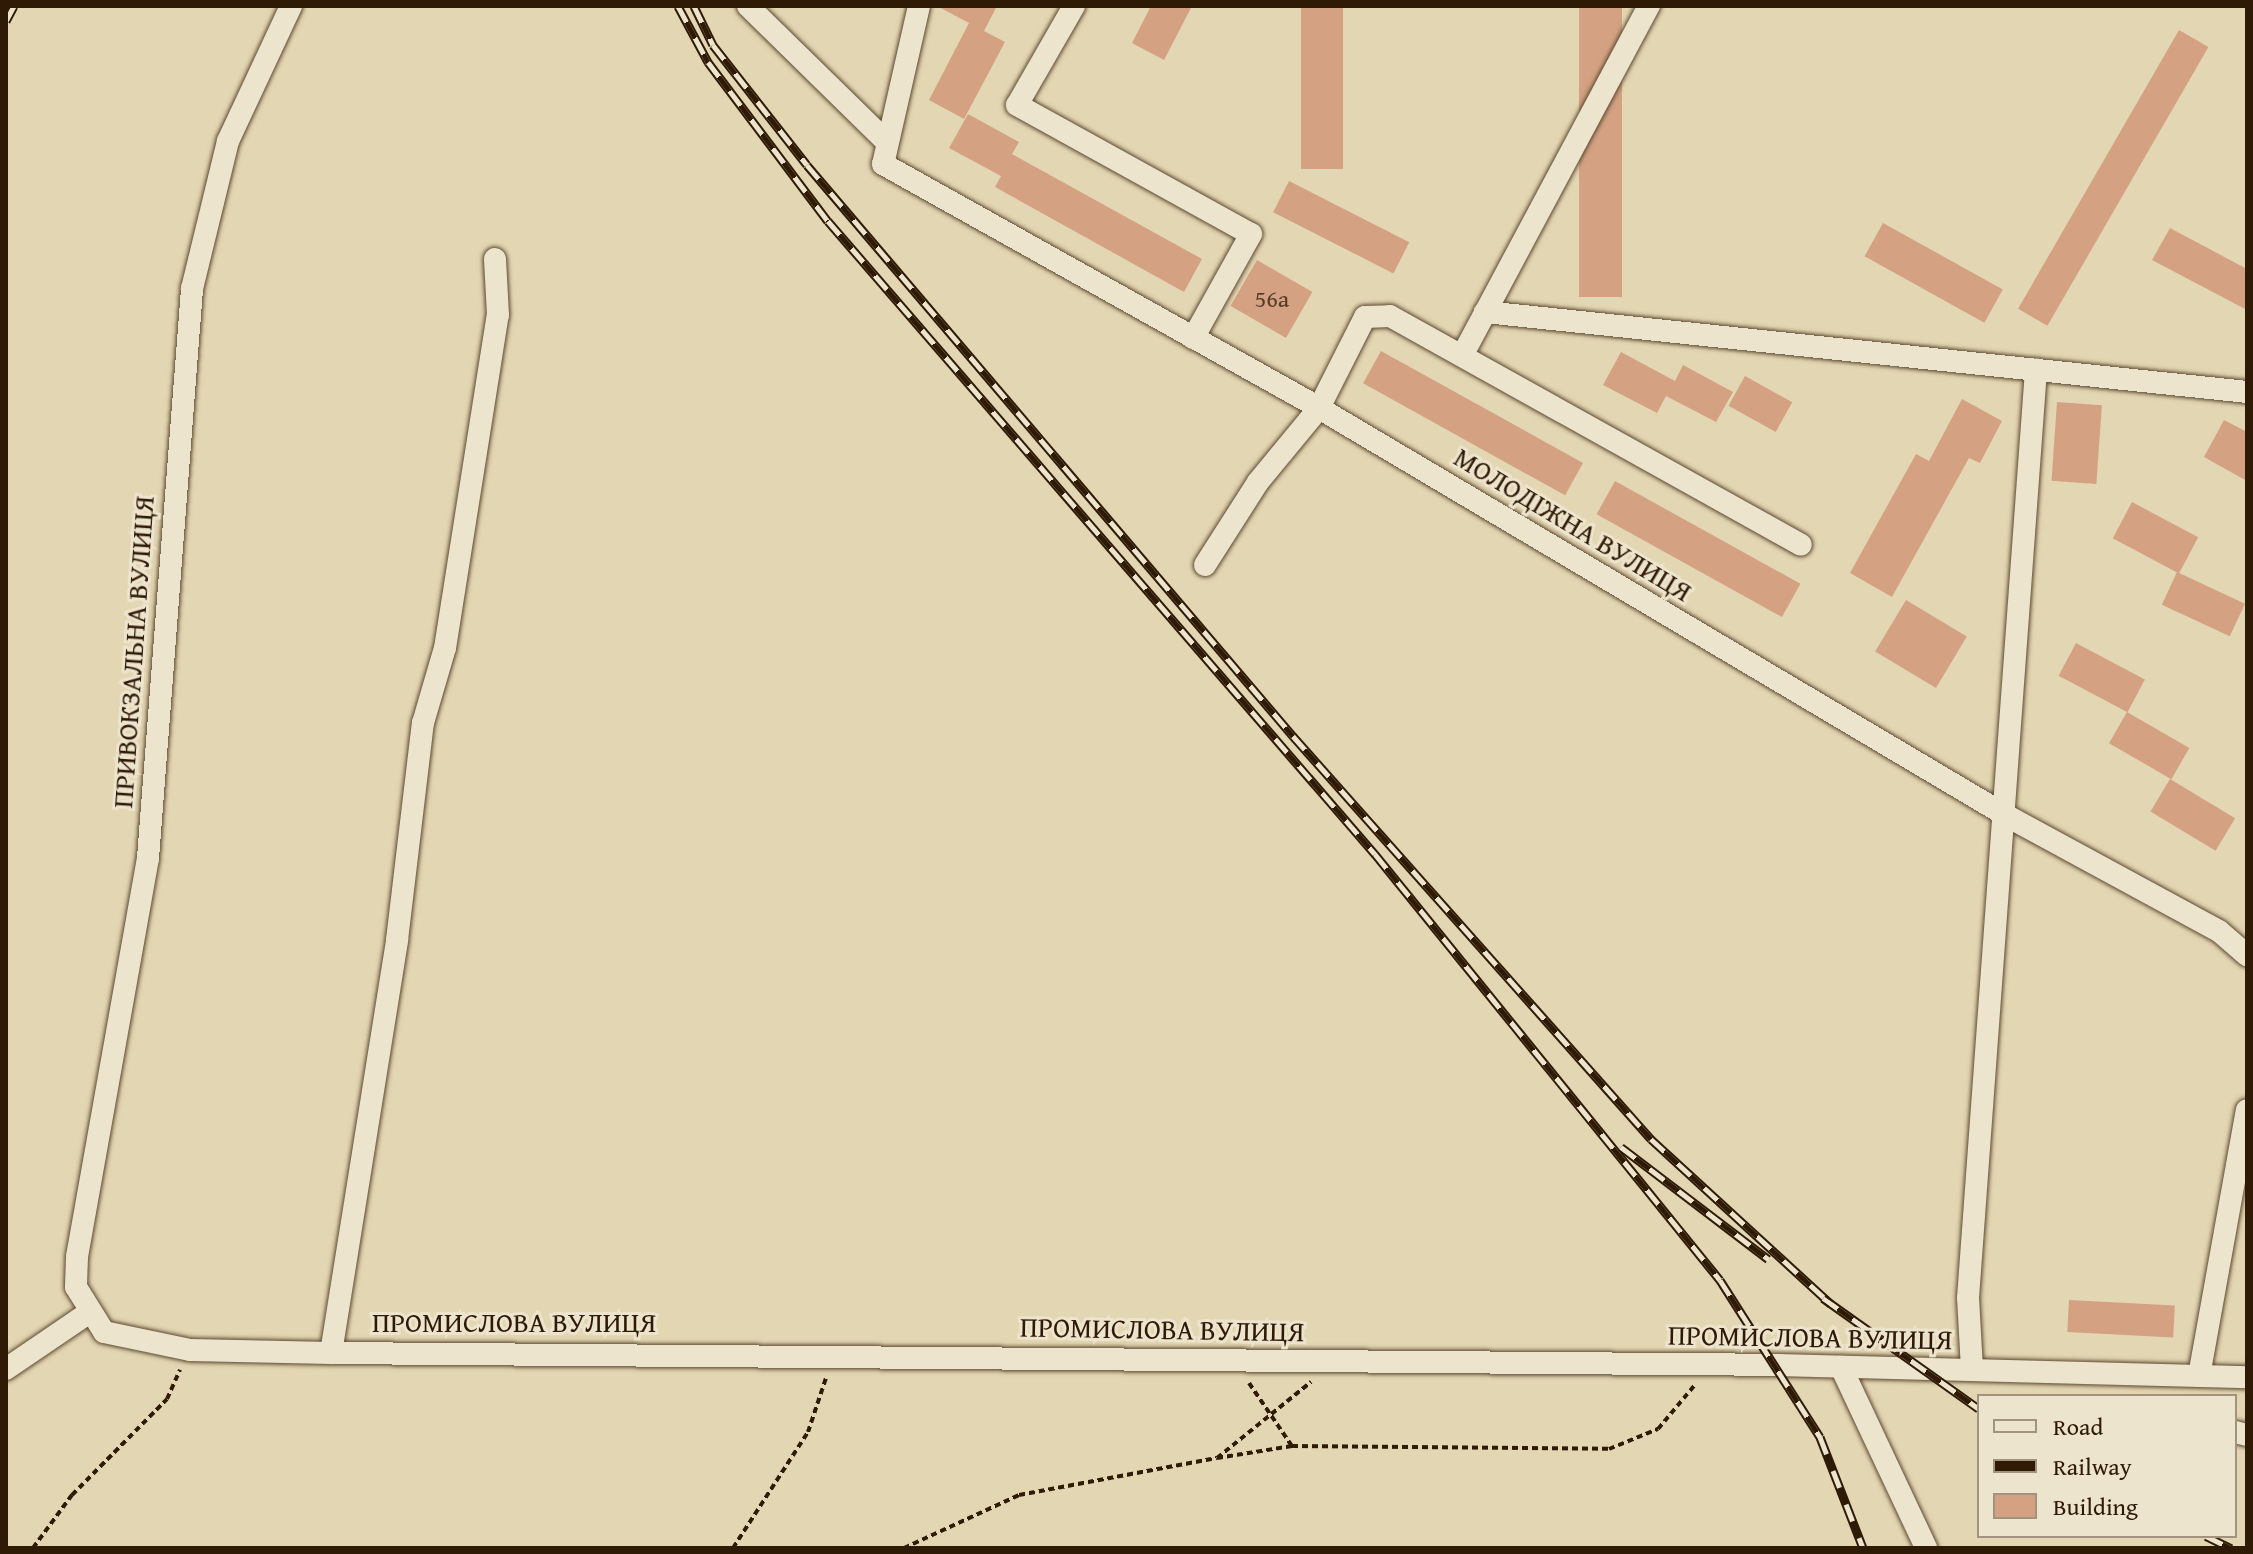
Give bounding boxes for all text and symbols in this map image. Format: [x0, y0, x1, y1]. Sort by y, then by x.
house number: 56а [1255, 285, 1289, 313]
street label: МОЛОДІЖНА ВУЛИЦЯ [1448, 440, 1698, 608]
street label: ПРИВОКЗАЛЬНА ВУЛИЦЯ [105, 495, 161, 809]
street label: ПРОМИСЛОВА ВУЛИЦЯ [372, 1305, 656, 1339]
street label: ПРОМИСЛОВА ВУЛИЦЯ [1020, 1310, 1304, 1348]
street label: ПРОМИСЛОВА ВУЛИЦЯ [1668, 1318, 1952, 1356]
legend [1977, 1394, 2237, 1538]
text: Road [2053, 1409, 2103, 1444]
text: Railway [2053, 1449, 2132, 1484]
text: Building [2053, 1489, 2138, 1524]

